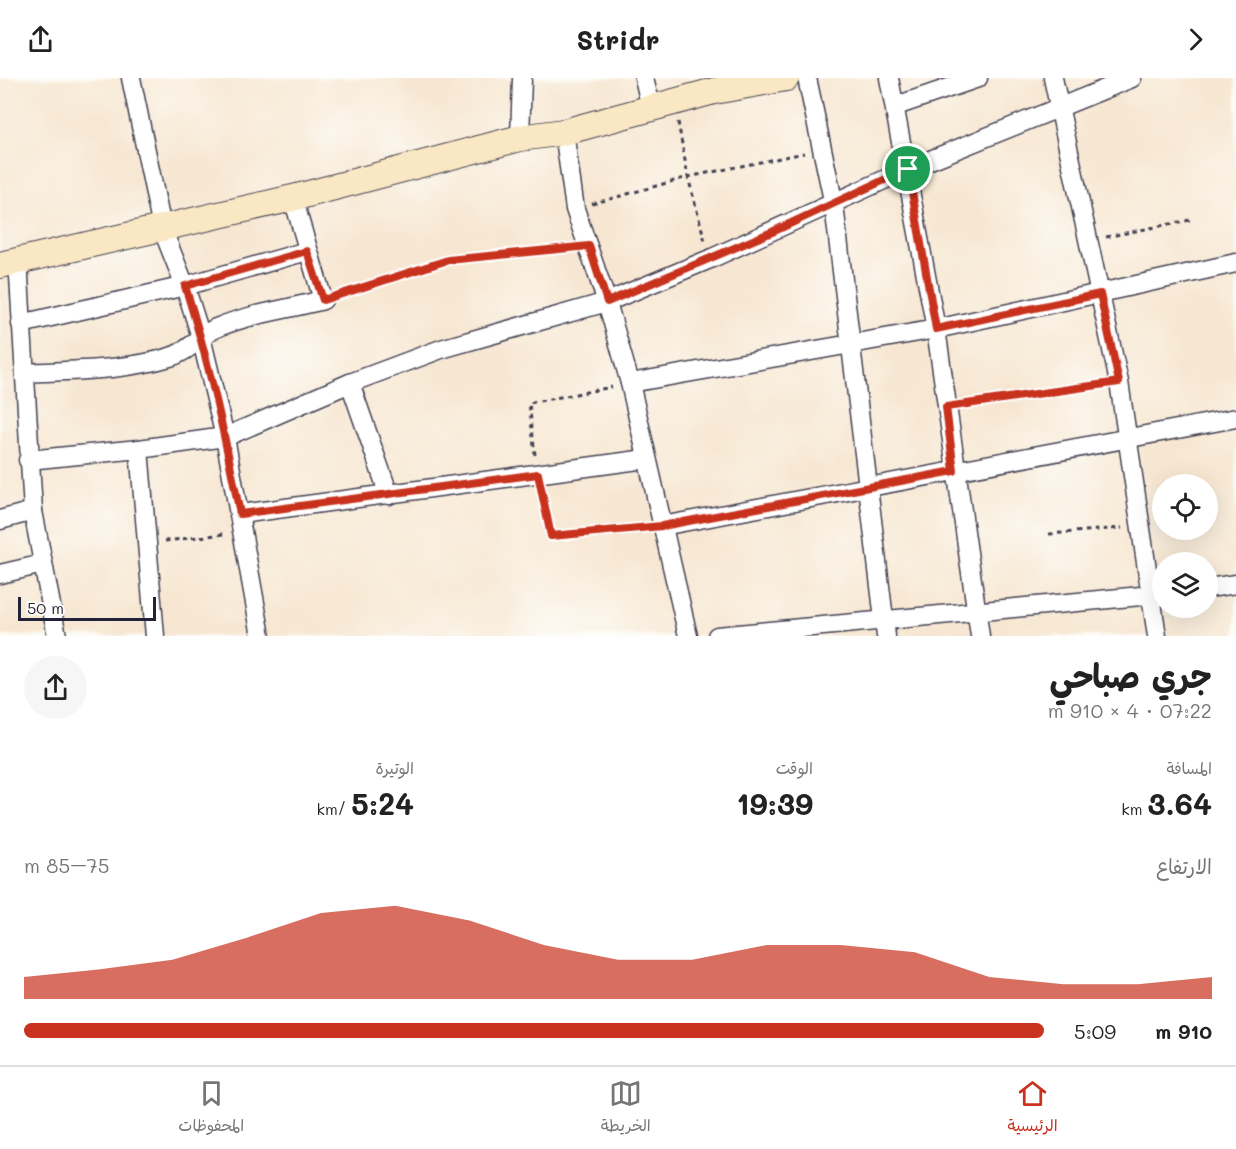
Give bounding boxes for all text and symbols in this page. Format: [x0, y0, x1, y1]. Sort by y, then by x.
text: Stridr [576, 22, 660, 57]
icon: share [24, 23, 57, 56]
icon: forward [1179, 23, 1212, 56]
pin [882, 143, 933, 194]
icon: arrive [891, 152, 924, 185]
map controls [1152, 474, 1218, 618]
button: locate [1152, 474, 1218, 540]
button: layers [1152, 552, 1218, 618]
scale bar [18, 594, 156, 622]
text: 50 m [27, 597, 64, 618]
text: جري صباحي [1049, 653, 1212, 696]
button: share [24, 656, 87, 719]
text: 07:22 · 4 × 910 m [1048, 697, 1212, 723]
text: الوتيرة [375, 757, 414, 778]
text: الوقت [776, 757, 813, 778]
text: المسافة [1166, 757, 1212, 778]
text: 5:24 [351, 783, 414, 823]
text: 19:39 [736, 783, 813, 823]
text: 3.64 [1148, 783, 1212, 823]
text: /km [316, 798, 351, 819]
text: km [1121, 798, 1148, 819]
text: 75–85 m [24, 852, 109, 878]
text: الارتفاع [1156, 853, 1212, 879]
text: 5:09 [1074, 1018, 1116, 1044]
text: 910 m [1155, 1018, 1212, 1044]
tab: المحفوظات [178, 1077, 244, 1140]
tab: الخريطة [601, 1077, 651, 1140]
tab: الرئيسية [1007, 1077, 1058, 1140]

